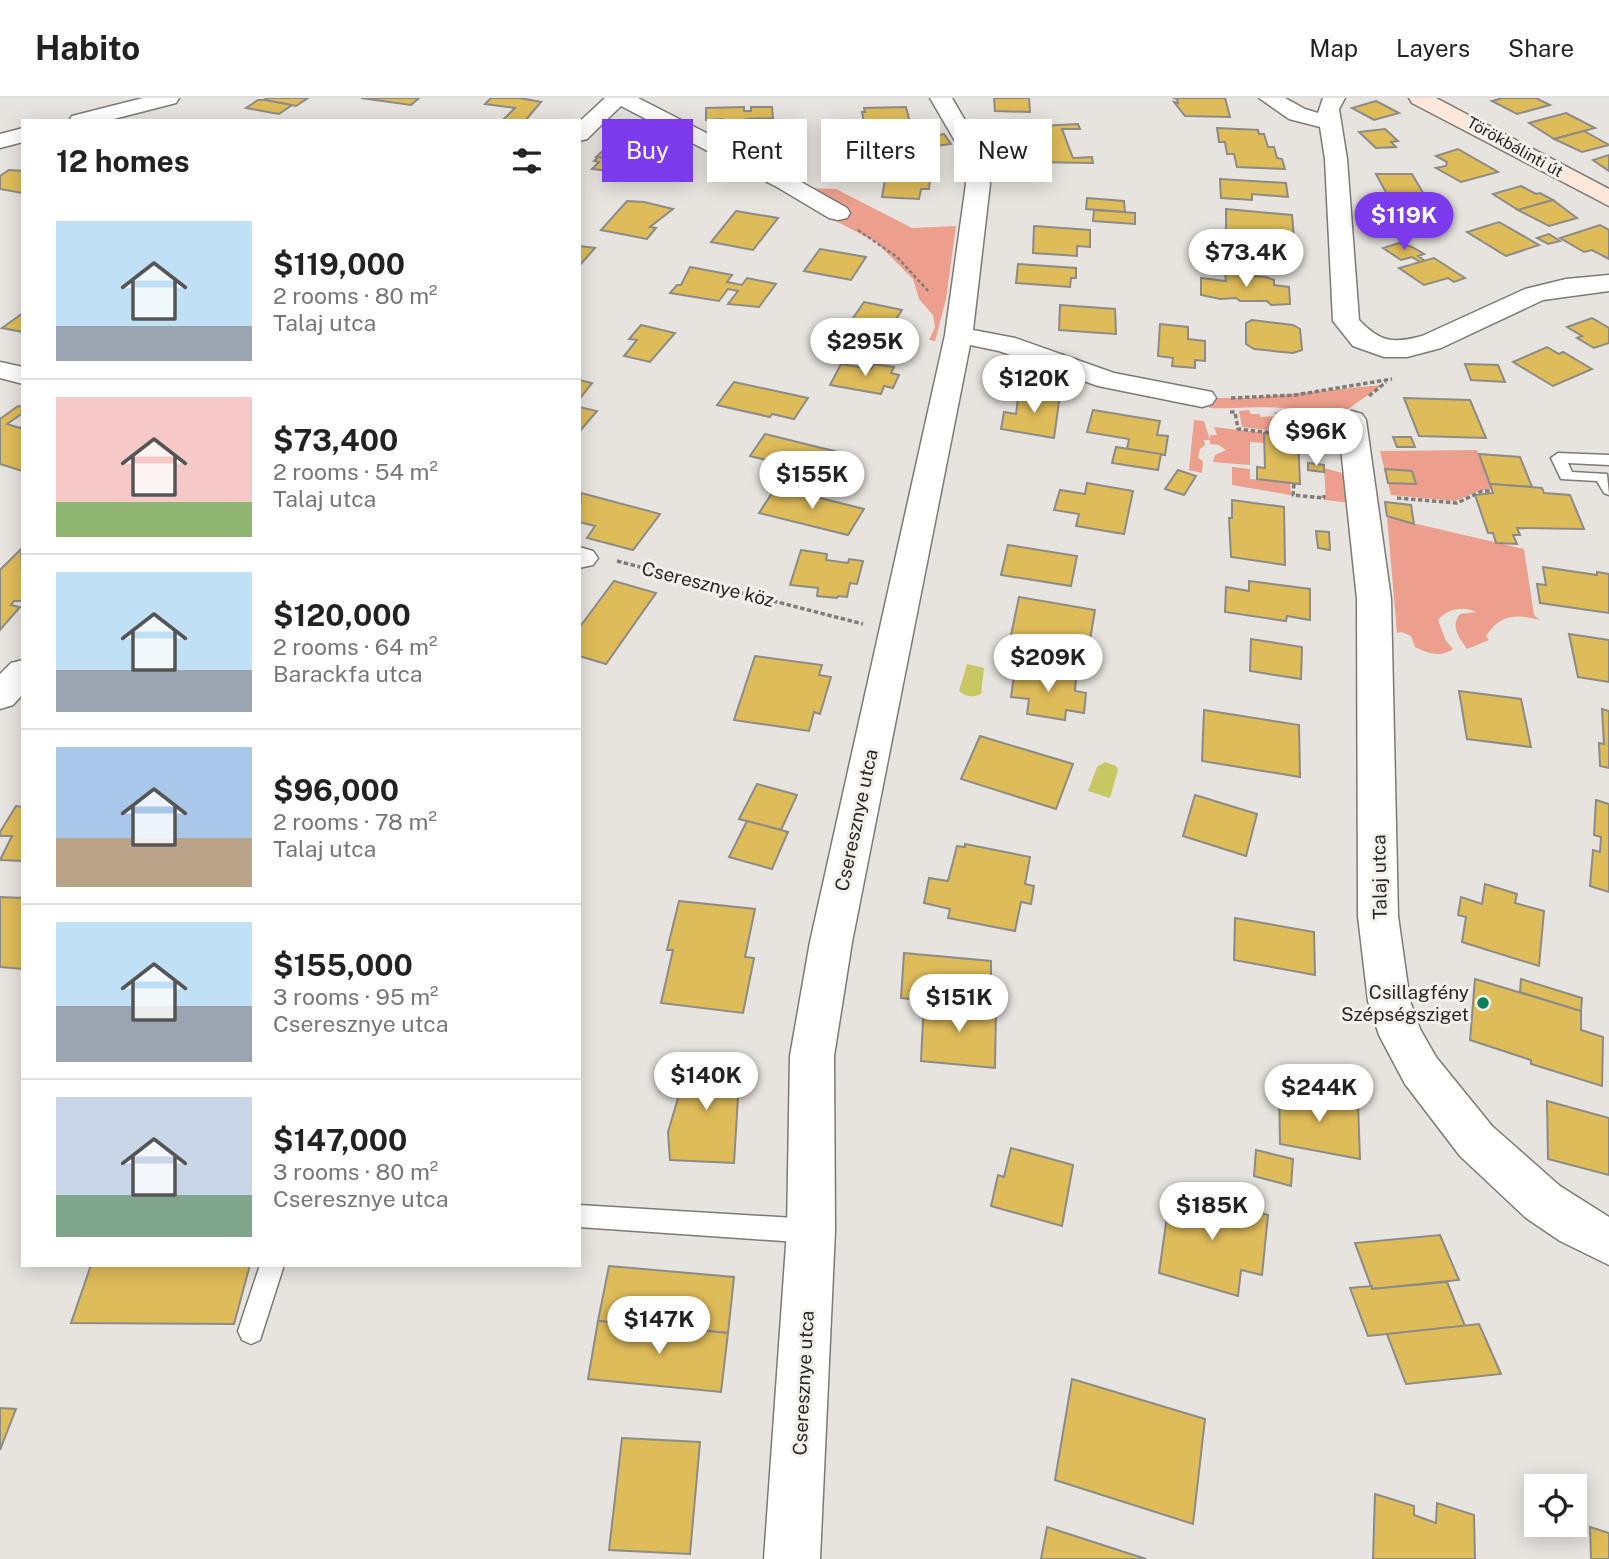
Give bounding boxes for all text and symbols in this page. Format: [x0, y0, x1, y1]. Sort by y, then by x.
text: Habito [35, 29, 140, 67]
text: Map [1309, 34, 1358, 62]
text: Layers [1396, 34, 1470, 62]
text: Share [1508, 34, 1574, 62]
street label: Törökbálinti út [1464, 113, 1566, 181]
chip: Buy [602, 119, 693, 182]
chip: Rent [707, 119, 807, 182]
chip: Filters [821, 119, 940, 182]
chip: New [954, 119, 1052, 182]
icon: filters [508, 142, 546, 180]
text: 12 homes [56, 143, 190, 179]
pin: $119K [1355, 192, 1453, 252]
text: $119K [1371, 201, 1438, 228]
pin: $73.4K [1189, 230, 1303, 289]
text: $73.4K [1205, 238, 1287, 265]
text: $119,000 [273, 246, 405, 282]
icon: home [112, 249, 196, 333]
text: 2 rooms · 80 m² [273, 282, 438, 309]
text: Talaj utca [273, 309, 376, 336]
pin: $295K [816, 318, 914, 378]
text: $295K [826, 327, 904, 354]
pin: $120K [985, 356, 1083, 415]
text: $120K [998, 364, 1070, 391]
pin: $96K [1275, 408, 1357, 468]
text: $96K [1285, 417, 1347, 444]
text: $73,400 [273, 422, 398, 458]
icon: home [112, 425, 196, 509]
pin: $155K [763, 452, 861, 511]
text: 2 rooms · 54 m² [273, 458, 438, 485]
text: $155K [775, 460, 849, 487]
text: Talaj utca [273, 485, 376, 512]
street label: Cseresznye köz [639, 557, 777, 611]
text: $120,000 [273, 597, 411, 633]
icon: home [112, 600, 196, 684]
text: 2 rooms · 64 m² [273, 633, 437, 660]
pin: $209K [999, 634, 1097, 694]
text: $209K [1010, 643, 1086, 670]
text: Barackfa utca [273, 660, 423, 687]
street label: Cseresznye utca [830, 747, 882, 893]
text: $96,000 [273, 772, 399, 808]
icon: home [112, 775, 196, 859]
text: 2 rooms · 78 m² [273, 808, 437, 835]
street label: Talaj utca [1367, 834, 1391, 920]
text: Talaj utca [273, 835, 376, 862]
text: $155,000 [273, 947, 413, 983]
icon: home [112, 950, 196, 1034]
pin: $151K [910, 974, 1008, 1034]
place label: Csillagfény Szépségsziget [1341, 981, 1469, 1025]
text: 3 rooms · 95 m² [273, 983, 439, 1010]
text: $151K [925, 983, 993, 1010]
marker: Csillagfény Szépségsziget [1475, 995, 1491, 1011]
text: Cseresznye utca [273, 1010, 448, 1037]
pin: $140K [657, 1052, 755, 1112]
text: $140K [670, 1061, 742, 1088]
pin: $244K [1270, 1065, 1368, 1124]
text: $244K [1281, 1073, 1357, 1100]
text: $147,000 [273, 1122, 407, 1158]
icon: home [112, 1125, 196, 1209]
text: 3 rooms · 80 m² [273, 1158, 438, 1185]
pin: $185K [1163, 1182, 1261, 1242]
text: Cseresznye utca [273, 1185, 448, 1212]
text: $185K [1176, 1191, 1248, 1218]
pin: $147K [610, 1296, 708, 1356]
text: $147K [623, 1305, 695, 1332]
street label: Cseresznye utca [788, 1310, 818, 1456]
map controls [1524, 1474, 1587, 1537]
button: locate [1524, 1474, 1587, 1537]

